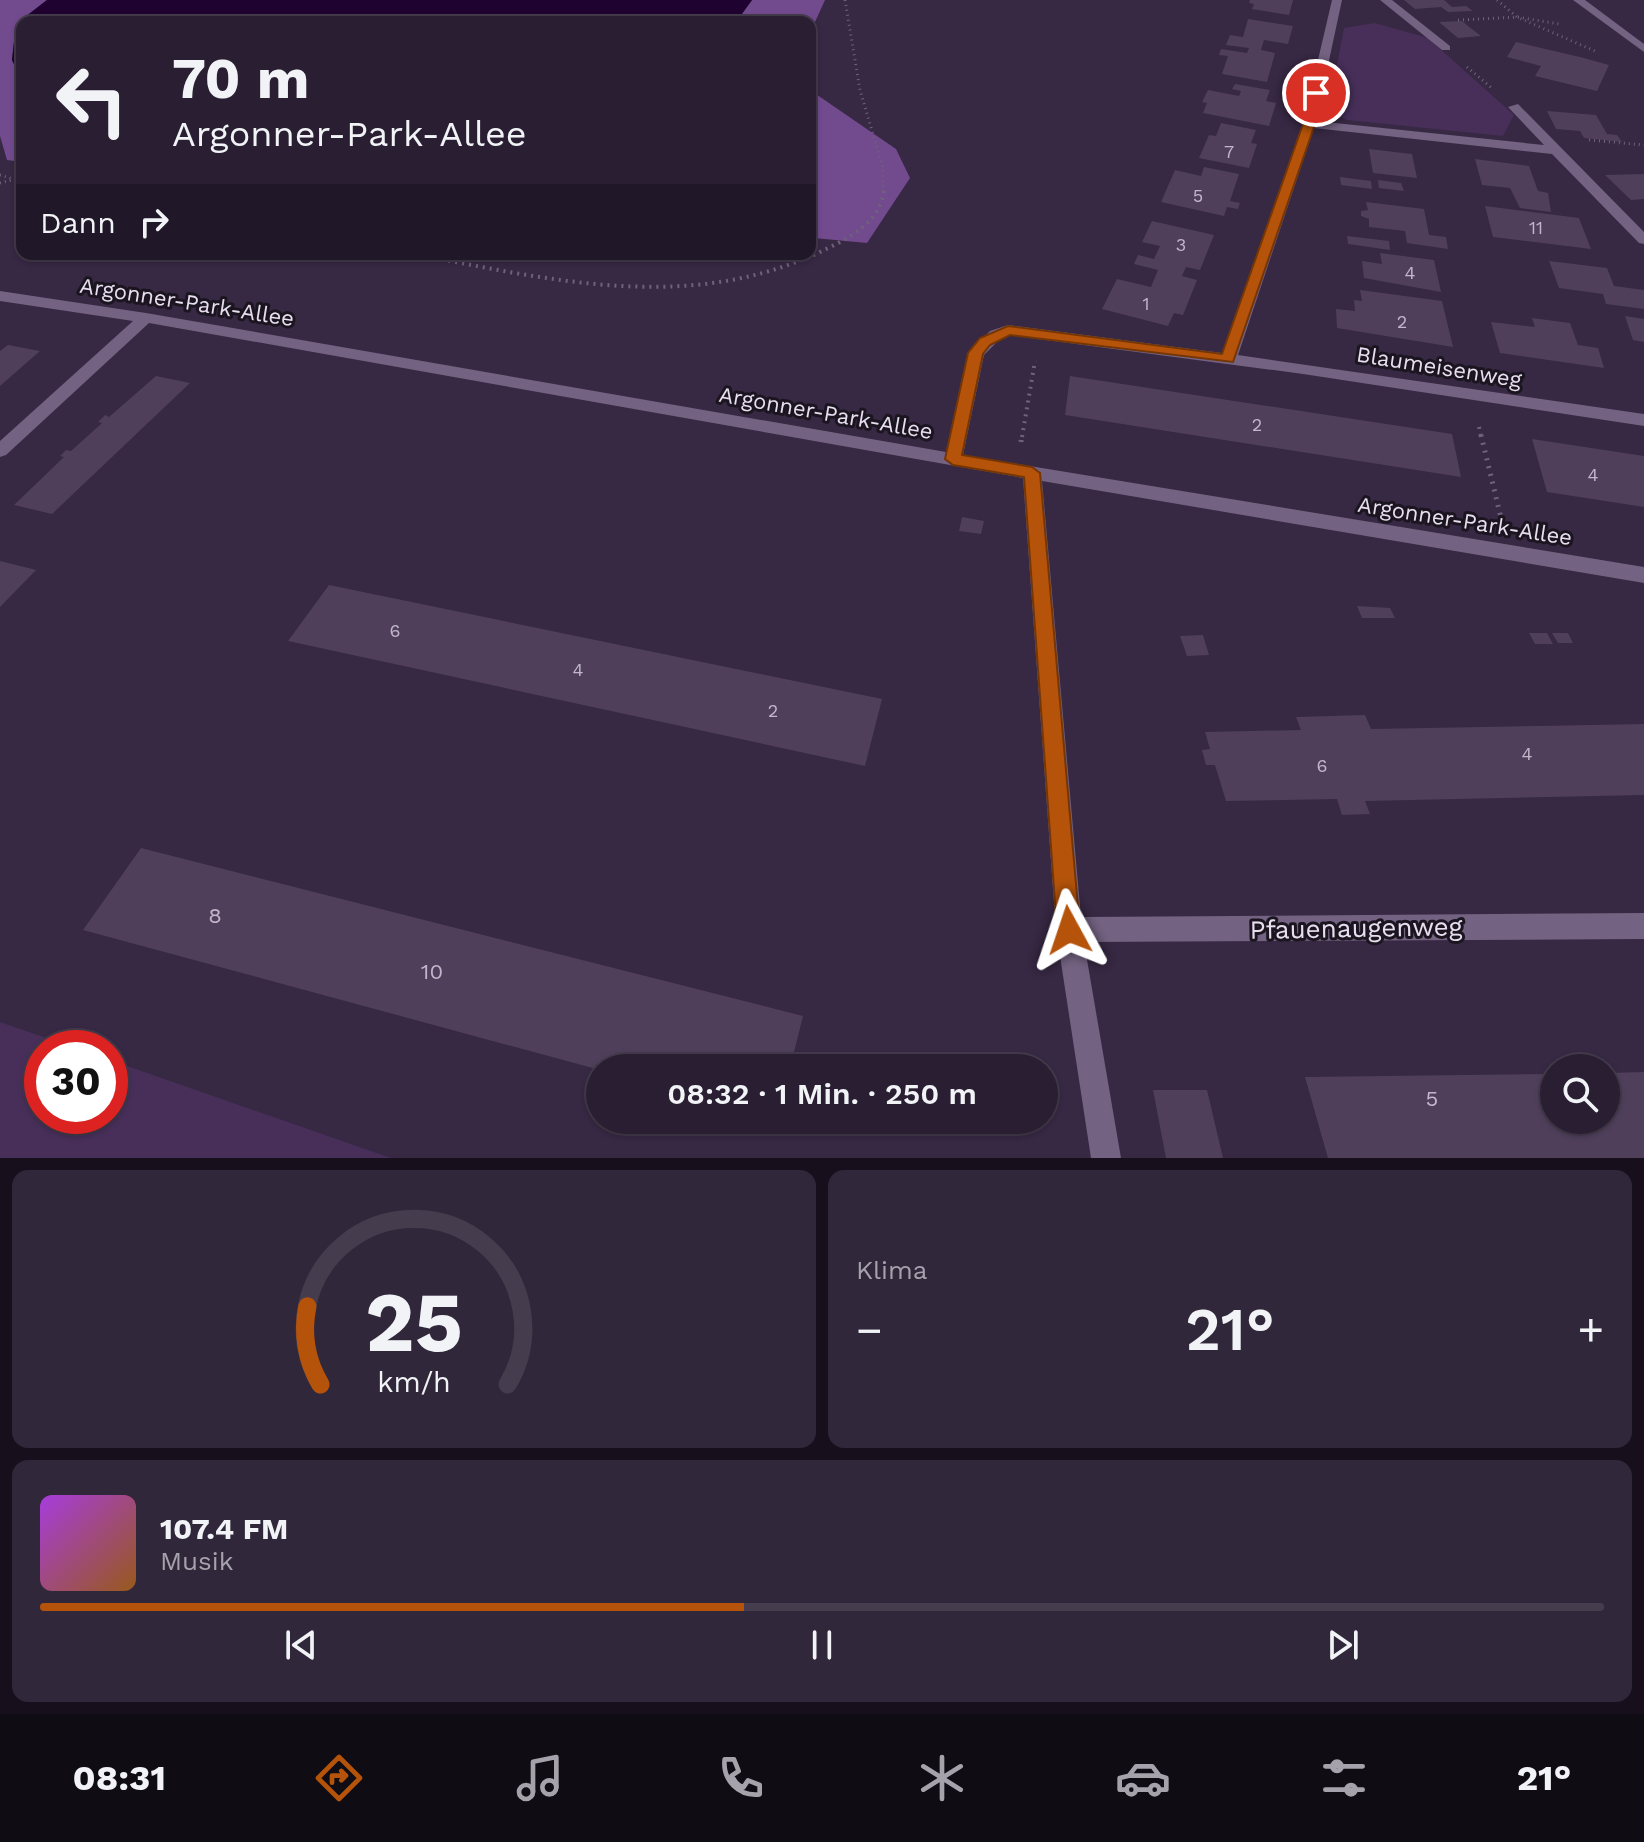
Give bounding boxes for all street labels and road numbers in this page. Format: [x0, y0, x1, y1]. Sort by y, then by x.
street label: Argonner-Park-Allee [78, 273, 296, 331]
street label: Blaumeisenweg [1355, 342, 1524, 392]
street label: Argonner-Park-Allee [717, 382, 935, 444]
street label: Argonner-Park-Allee [1356, 492, 1574, 550]
street label: Pfauenaugenweg [1249, 911, 1463, 945]

